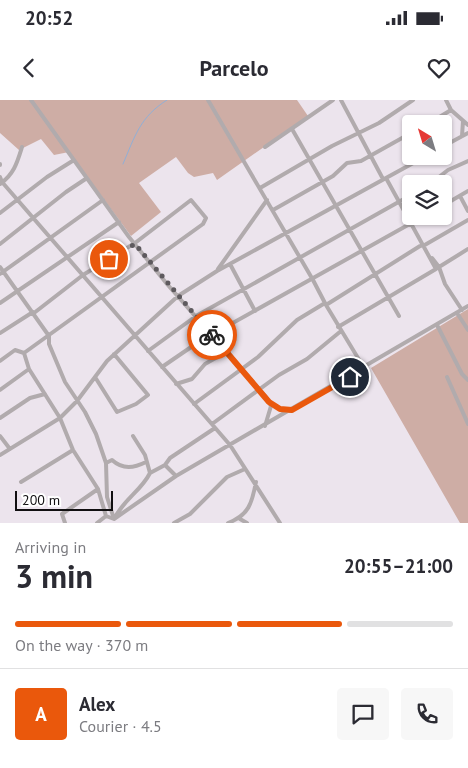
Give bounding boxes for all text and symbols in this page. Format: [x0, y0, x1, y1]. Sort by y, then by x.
text: 20:52 [25, 6, 73, 30]
icon: back [15, 54, 43, 82]
text: Parcelo [199, 54, 269, 82]
icon: heart [425, 54, 453, 82]
north arrow [402, 115, 452, 165]
map controls [402, 115, 452, 225]
button: layers [402, 175, 452, 225]
pin [88, 238, 130, 280]
icon: bag [95, 245, 123, 273]
courier [187, 310, 237, 360]
icon: bike [198, 321, 226, 349]
pin [329, 356, 371, 398]
icon: home [336, 363, 364, 391]
scale bar [15, 488, 112, 511]
text: 200 m [22, 491, 60, 509]
text: Arriving in [15, 537, 86, 557]
text: 20:55–21:00 [344, 554, 453, 578]
text: 3 min [15, 555, 93, 597]
text: On the way · 370 m [15, 635, 148, 655]
button: chat [337, 688, 389, 740]
button: phone [401, 688, 453, 740]
text: Alex [79, 692, 115, 716]
text: A [35, 702, 47, 726]
text: Courier · 4.5 [79, 716, 162, 736]

